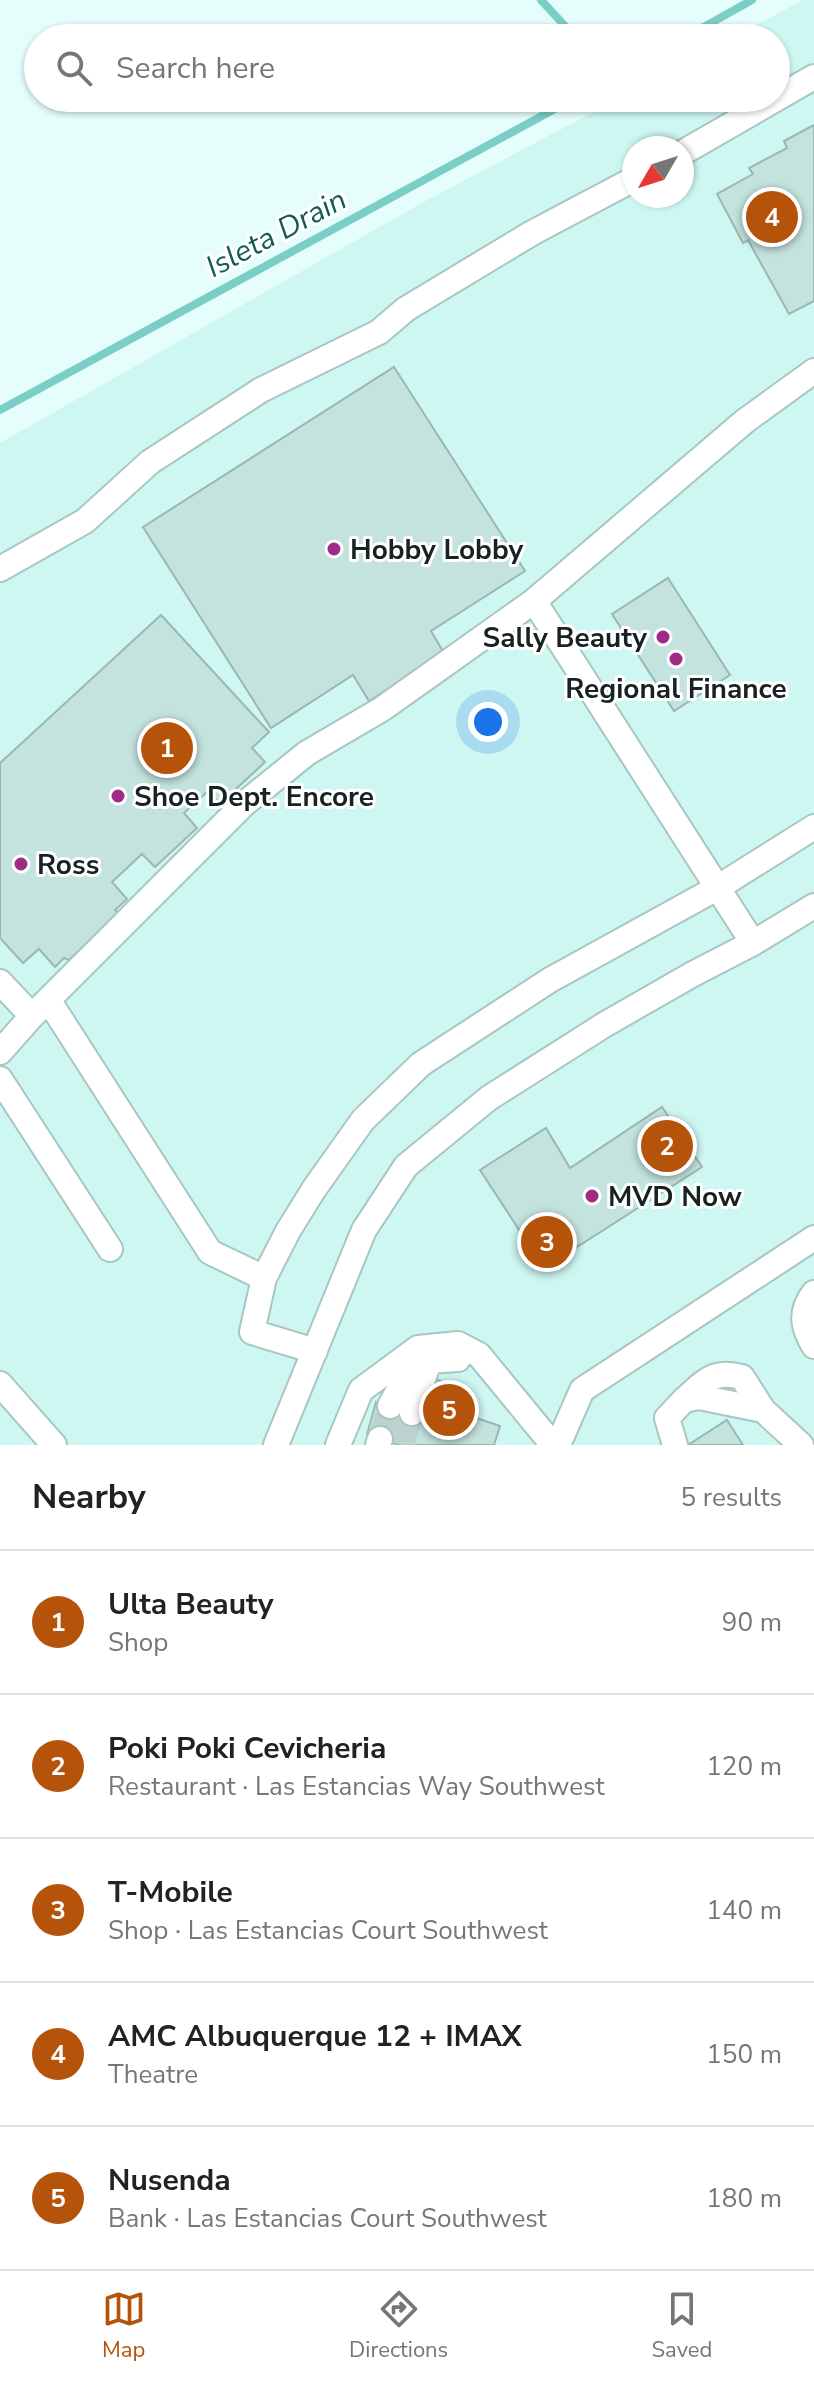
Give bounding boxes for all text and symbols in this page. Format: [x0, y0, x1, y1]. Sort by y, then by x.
search box [24, 24, 790, 112]
icon: search [52, 46, 96, 90]
text: Search here [116, 48, 275, 89]
north arrow [622, 136, 694, 208]
water label: Isleta Drain [199, 179, 354, 288]
pin: 4 [746, 187, 798, 247]
place label: Hobby Lobby [350, 531, 523, 569]
marker: Hobby Lobby [325, 540, 343, 558]
place label: Sally Beauty [483, 619, 647, 657]
marker: Sally Beauty [654, 628, 672, 646]
marker: Regional Finance [667, 650, 685, 668]
place label: Regional Finance [565, 670, 787, 708]
your location [468, 702, 508, 742]
pin: 1 [141, 718, 193, 778]
place label: Shoe Dept. Encore [134, 778, 374, 816]
marker: Shoe Dept. Encore [109, 787, 127, 805]
place label: Ross [37, 846, 99, 884]
marker: Ross [12, 855, 30, 873]
pin: 2 [641, 1116, 693, 1176]
place label: MVD Now [608, 1178, 742, 1216]
marker: MVD Now [583, 1187, 601, 1205]
pin: 3 [521, 1212, 573, 1272]
pin: 5 [423, 1380, 475, 1440]
text: Nearby [32, 1474, 146, 1520]
text: 5 results [681, 1480, 782, 1515]
text: Ulta Beauty [108, 1584, 274, 1625]
text: 1 [50, 1605, 66, 1640]
text: 90 m [722, 1605, 782, 1640]
text: Shop [108, 1625, 168, 1660]
text: Poki Poki Cevicheria [108, 1728, 386, 1769]
text: 2 [50, 1749, 66, 1784]
text: 120 m [706, 1749, 782, 1784]
text: Restaurant · Las Estancias Way Southwest [108, 1769, 605, 1804]
text: T-Mobile [108, 1872, 233, 1913]
text: 3 [50, 1893, 66, 1928]
text: 140 m [706, 1893, 782, 1928]
text: Shop · Las Estancias Court Southwest [108, 1913, 548, 1948]
text: AMC Albuquerque 12 + IMAX [108, 2016, 522, 2057]
text: 4 [50, 2037, 66, 2072]
text: 150 m [706, 2037, 782, 2072]
text: Theatre [108, 2057, 198, 2092]
text: Nusenda [108, 2160, 231, 2201]
text: 5 [50, 2181, 66, 2216]
text: 180 m [706, 2181, 782, 2216]
text: Bank · Las Estancias Court Southwest [108, 2201, 547, 2236]
tab: Map [102, 2287, 146, 2365]
tab: Directions [349, 2287, 448, 2365]
tab: Saved [652, 2287, 712, 2365]

